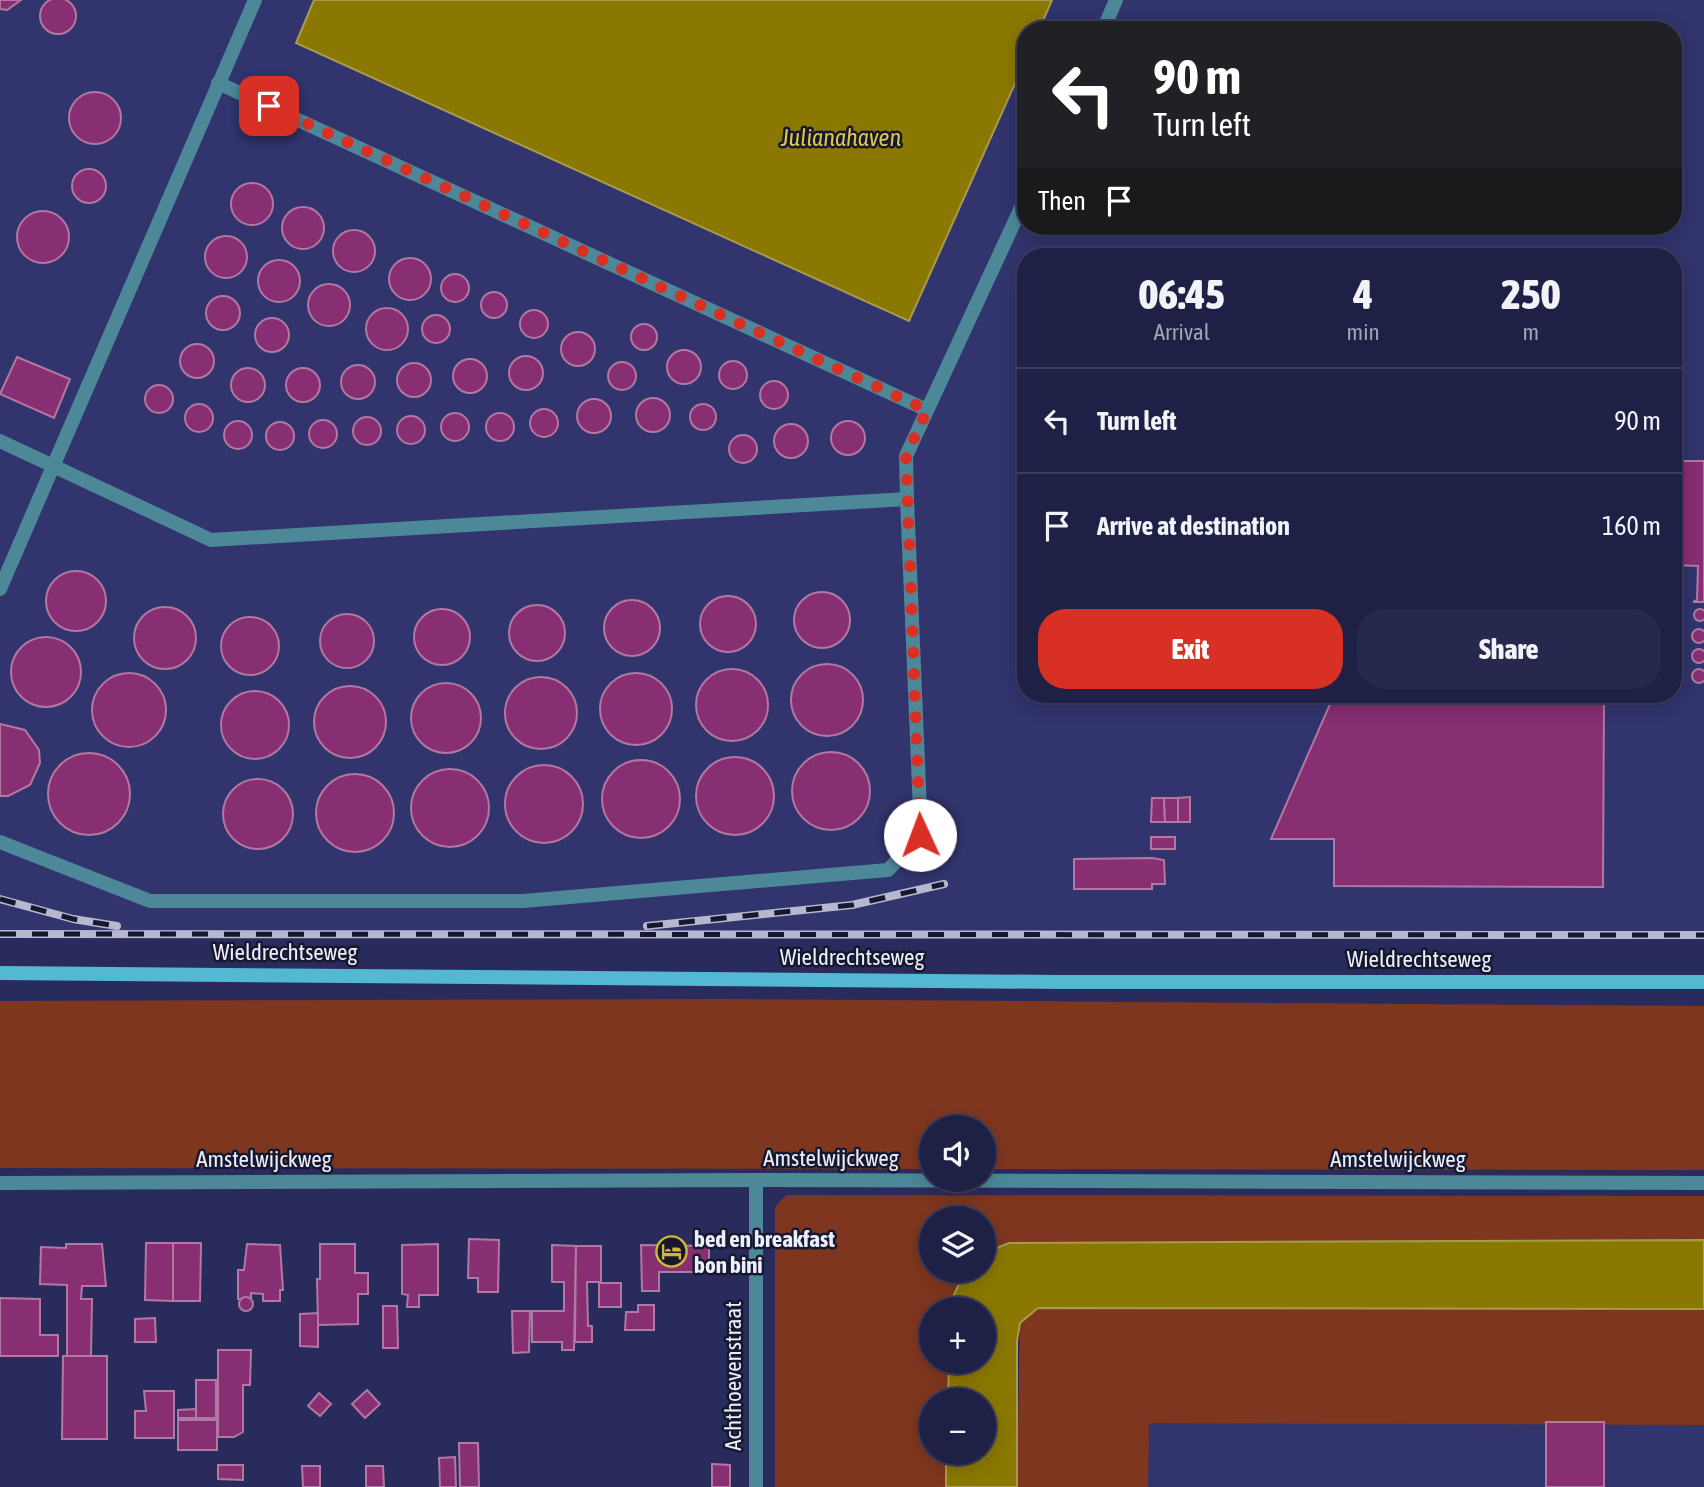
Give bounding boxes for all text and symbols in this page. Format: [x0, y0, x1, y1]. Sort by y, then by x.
text: 90 m [1153, 48, 1241, 104]
icon: left [1038, 49, 1129, 140]
pin [239, 76, 299, 136]
icon: arrive [250, 87, 288, 125]
text: Turn left [1153, 106, 1251, 143]
water label: Julianahaven [780, 124, 901, 151]
icon: arrive [1100, 182, 1138, 220]
text: Then [1038, 186, 1086, 216]
text: 06:45 [1139, 270, 1225, 318]
text: 4 [1353, 270, 1373, 318]
text: 250 [1501, 270, 1560, 318]
text: Arrival [1154, 319, 1210, 345]
text: min [1347, 319, 1380, 345]
text: m [1523, 319, 1539, 345]
icon: left [1038, 402, 1076, 440]
text: Turn left [1097, 406, 1177, 436]
text: 90 m [1614, 406, 1661, 436]
icon: arrive [1038, 507, 1076, 545]
text: Arrive at destination [1097, 511, 1290, 541]
text: 160 m [1602, 511, 1661, 541]
button: Exit [1038, 609, 1343, 689]
button: Share [1357, 609, 1661, 689]
position arrow [883, 798, 957, 872]
street label: Wieldrechtseweg [213, 939, 357, 965]
street label: Wieldrechtseweg [780, 944, 924, 970]
street label: Wieldrechtseweg [1347, 946, 1491, 972]
map controls [919, 1115, 996, 1465]
button: sound [919, 1115, 996, 1192]
street label: Amstelwijckweg [763, 1145, 899, 1171]
street label: Amstelwijckweg [196, 1146, 332, 1172]
street label: Amstelwijckweg [1330, 1146, 1466, 1172]
button: layers [919, 1206, 996, 1283]
place label: bed en breakfast bon bini [694, 1226, 835, 1278]
hotel icon: bed en breakfast bon bini [654, 1235, 688, 1269]
button: + [919, 1297, 996, 1374]
street label: Achthoevenstraat [720, 1301, 746, 1451]
button: − [919, 1388, 996, 1465]

